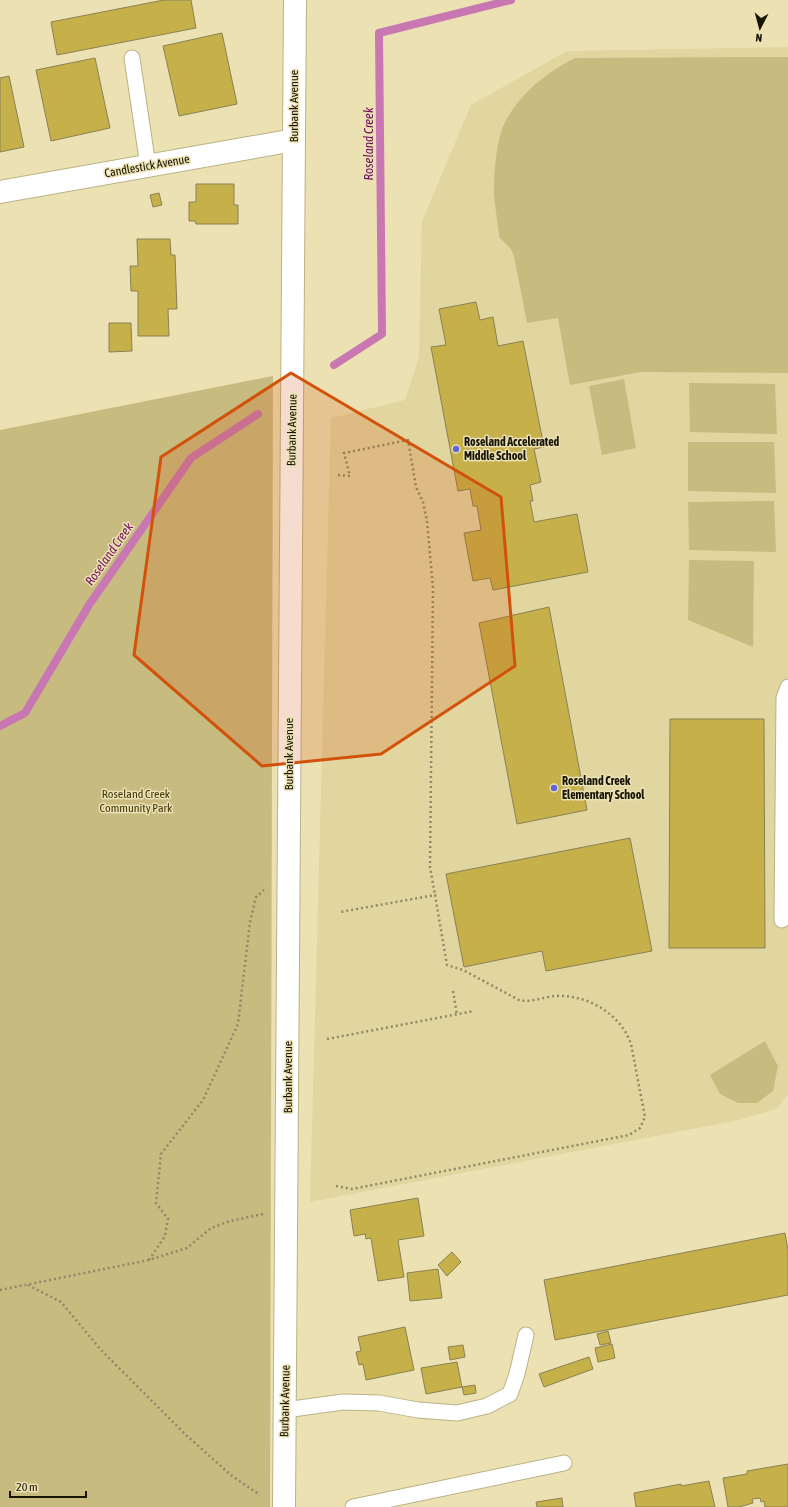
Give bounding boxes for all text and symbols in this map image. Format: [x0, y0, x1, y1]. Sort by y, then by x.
north arrow [740, 8, 780, 48]
text: N [755, 32, 763, 44]
street label: Burbank Avenue [287, 70, 301, 142]
water label: Roseland Creek [361, 107, 376, 181]
street label: Candlestick Avenue [103, 152, 191, 180]
street label: Burbank Avenue [284, 394, 300, 466]
place label: Roseland Accelerated Middle School [464, 435, 560, 463]
marker: Roseland Accelerated Middle School [451, 444, 461, 454]
water label: Roseland Creek [82, 519, 136, 588]
street label: Burbank Avenue [282, 718, 296, 790]
place label: Roseland Creek Elementary School [562, 774, 645, 802]
marker: Roseland Creek Elementary School [549, 783, 559, 793]
park label: Roseland Creek Community Park [100, 787, 173, 815]
street label: Burbank Avenue [281, 1041, 295, 1113]
street label: Burbank Avenue [277, 1365, 293, 1437]
scale bar [10, 1473, 86, 1499]
text: 20 m [16, 1480, 38, 1494]

